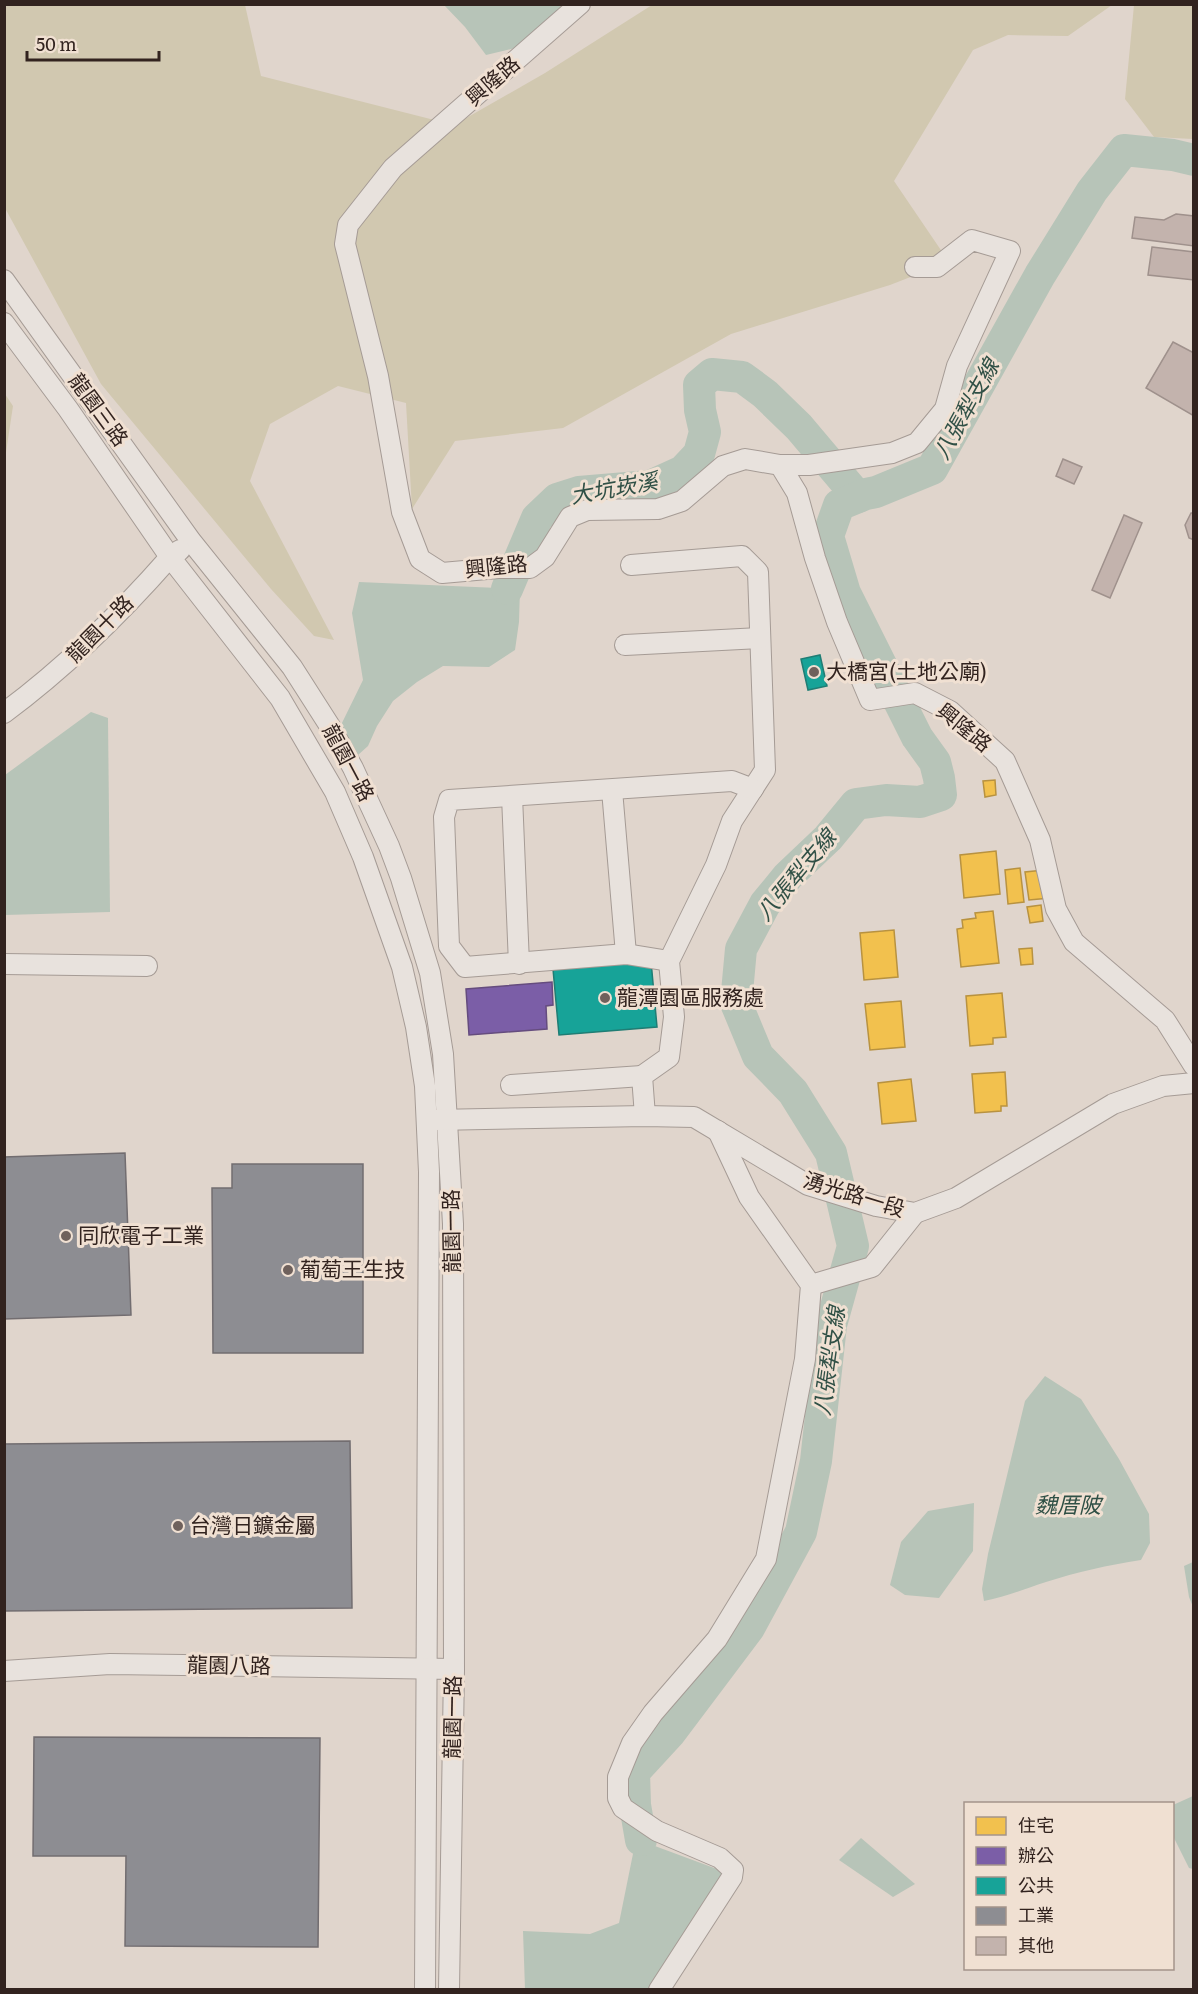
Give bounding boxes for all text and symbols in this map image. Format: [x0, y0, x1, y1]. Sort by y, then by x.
scale bar [27, 24, 159, 62]
text: 50 m [36, 30, 77, 57]
street label: 興隆路 [457, 47, 525, 111]
water label: 八張犁支線 [924, 350, 1007, 464]
street label: 龍園三路 [63, 365, 137, 452]
water label: 大坑崁溪 [568, 462, 663, 510]
street label: 興隆路 [463, 546, 529, 583]
street label: 龍園十路 [58, 587, 139, 668]
place label: 大橋宮(土地公廟) [826, 654, 987, 685]
marker: 大橋宮(土地公廟) [807, 665, 821, 679]
street label: 興隆路 [931, 694, 1000, 758]
street label: 龍園一路 [317, 717, 384, 806]
water label: 八張犁支線 [747, 819, 845, 927]
place label: 龍潭園區服務處 [617, 980, 764, 1011]
marker: 龍潭園區服務處 [598, 991, 612, 1005]
street label: 湧光路一段 [800, 1162, 909, 1223]
street label: 龍園一路 [433, 1189, 466, 1273]
place label: 同欣電子工業 [78, 1218, 204, 1249]
marker: 同欣電子工業 [59, 1229, 73, 1243]
place label: 葡萄王生技 [300, 1252, 405, 1283]
marker: 葡萄王生技 [281, 1263, 295, 1277]
water label: 八張犁支線 [804, 1301, 852, 1418]
water label: 魏厝陂 [1035, 1487, 1104, 1520]
place label: 台灣日鑛金屬 [190, 1508, 316, 1539]
marker: 台灣日鑛金屬 [171, 1519, 185, 1533]
street label: 龍園八路 [187, 1647, 271, 1680]
street label: 龍園一路 [434, 1675, 467, 1759]
legend [964, 1802, 1174, 1970]
text: 住宅 [1018, 1811, 1054, 1838]
text: 辦公 [1018, 1841, 1054, 1868]
text: 公共 [1018, 1871, 1054, 1898]
text: 工業 [1018, 1901, 1054, 1928]
text: 其他 [1018, 1931, 1054, 1958]

